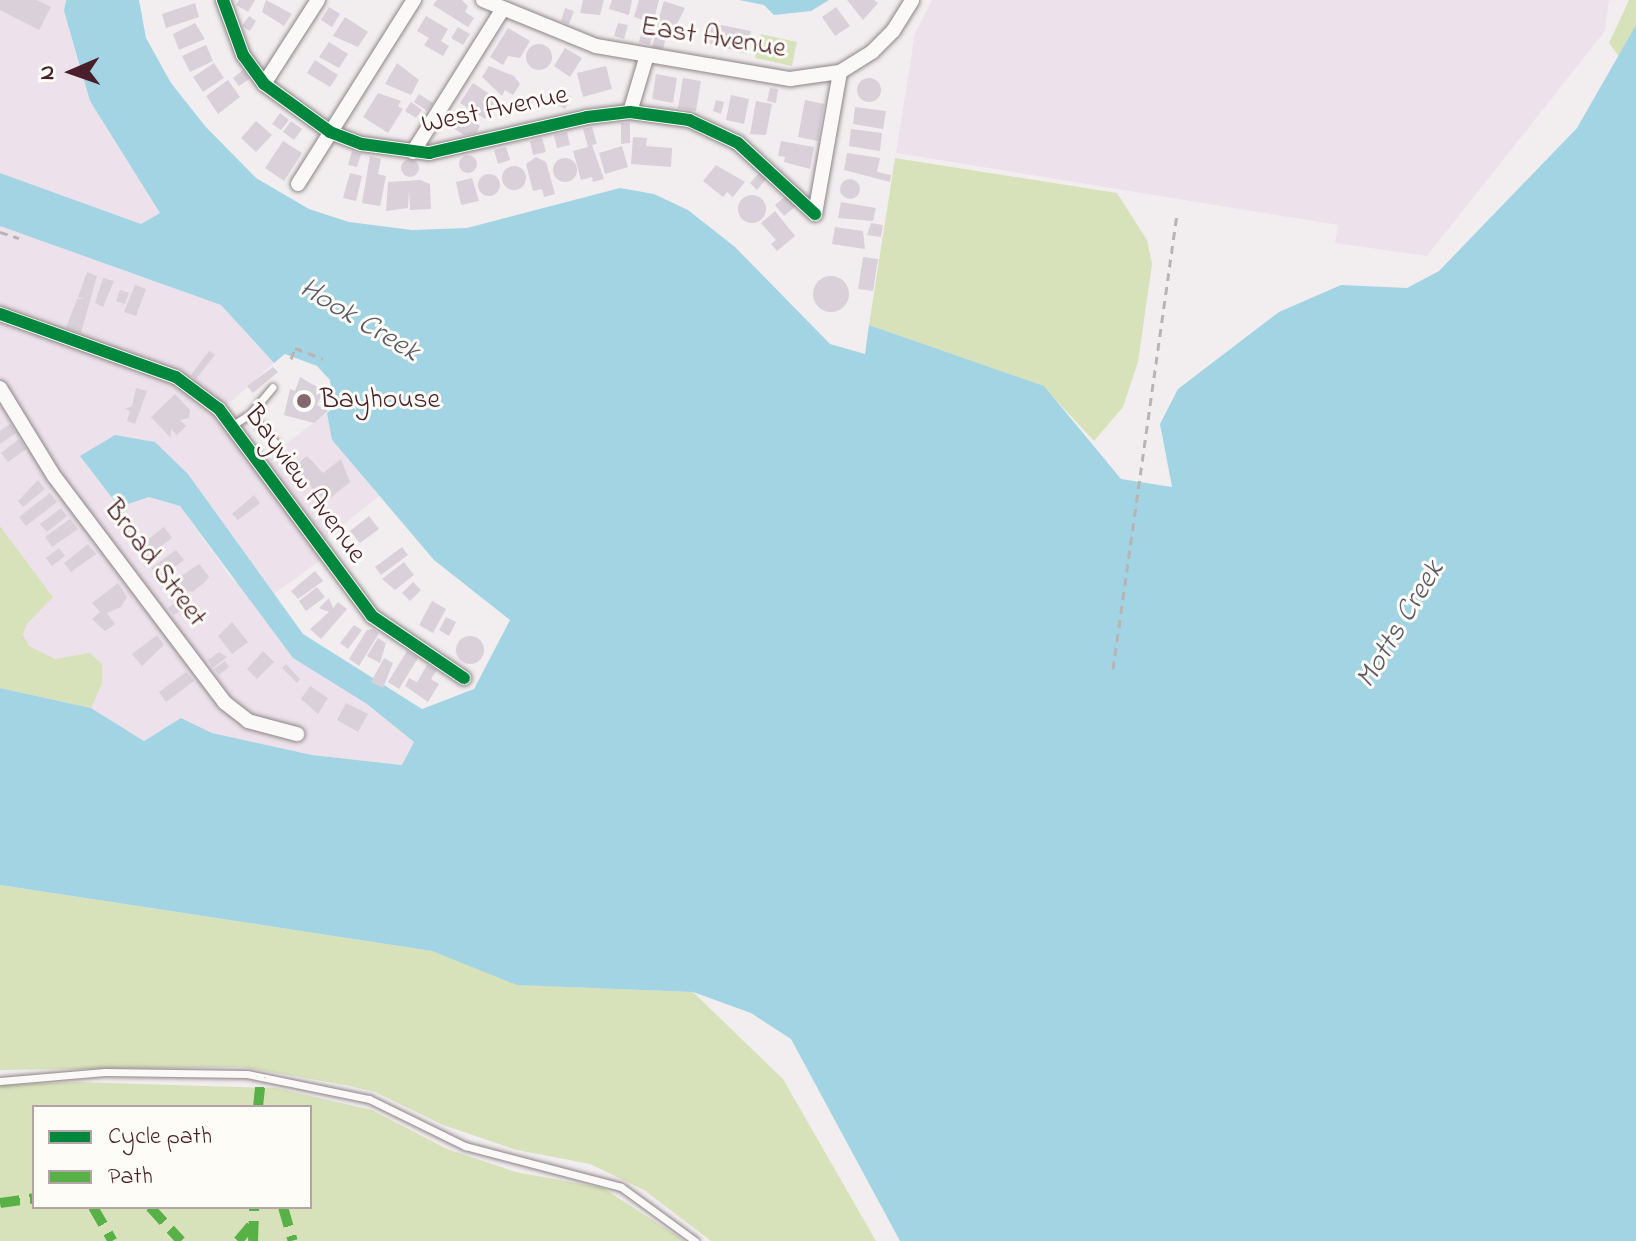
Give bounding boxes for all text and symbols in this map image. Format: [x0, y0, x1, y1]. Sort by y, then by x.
street label: East Avenue [638, 11, 788, 67]
north arrow [32, 32, 112, 112]
text: N [32, 65, 64, 81]
street label: West Avenue [419, 79, 571, 143]
water label: Hook Creek [292, 271, 426, 371]
place label: Bayhouse [320, 384, 440, 418]
marker: Bayhouse [295, 392, 313, 410]
street label: Bayview Avenue [235, 399, 373, 571]
street label: Broad Street [95, 494, 213, 634]
water label: Motts Creek [1349, 555, 1453, 695]
legend [32, 1105, 312, 1209]
text: Cycle path [108, 1120, 212, 1155]
text: Path [108, 1160, 153, 1195]

